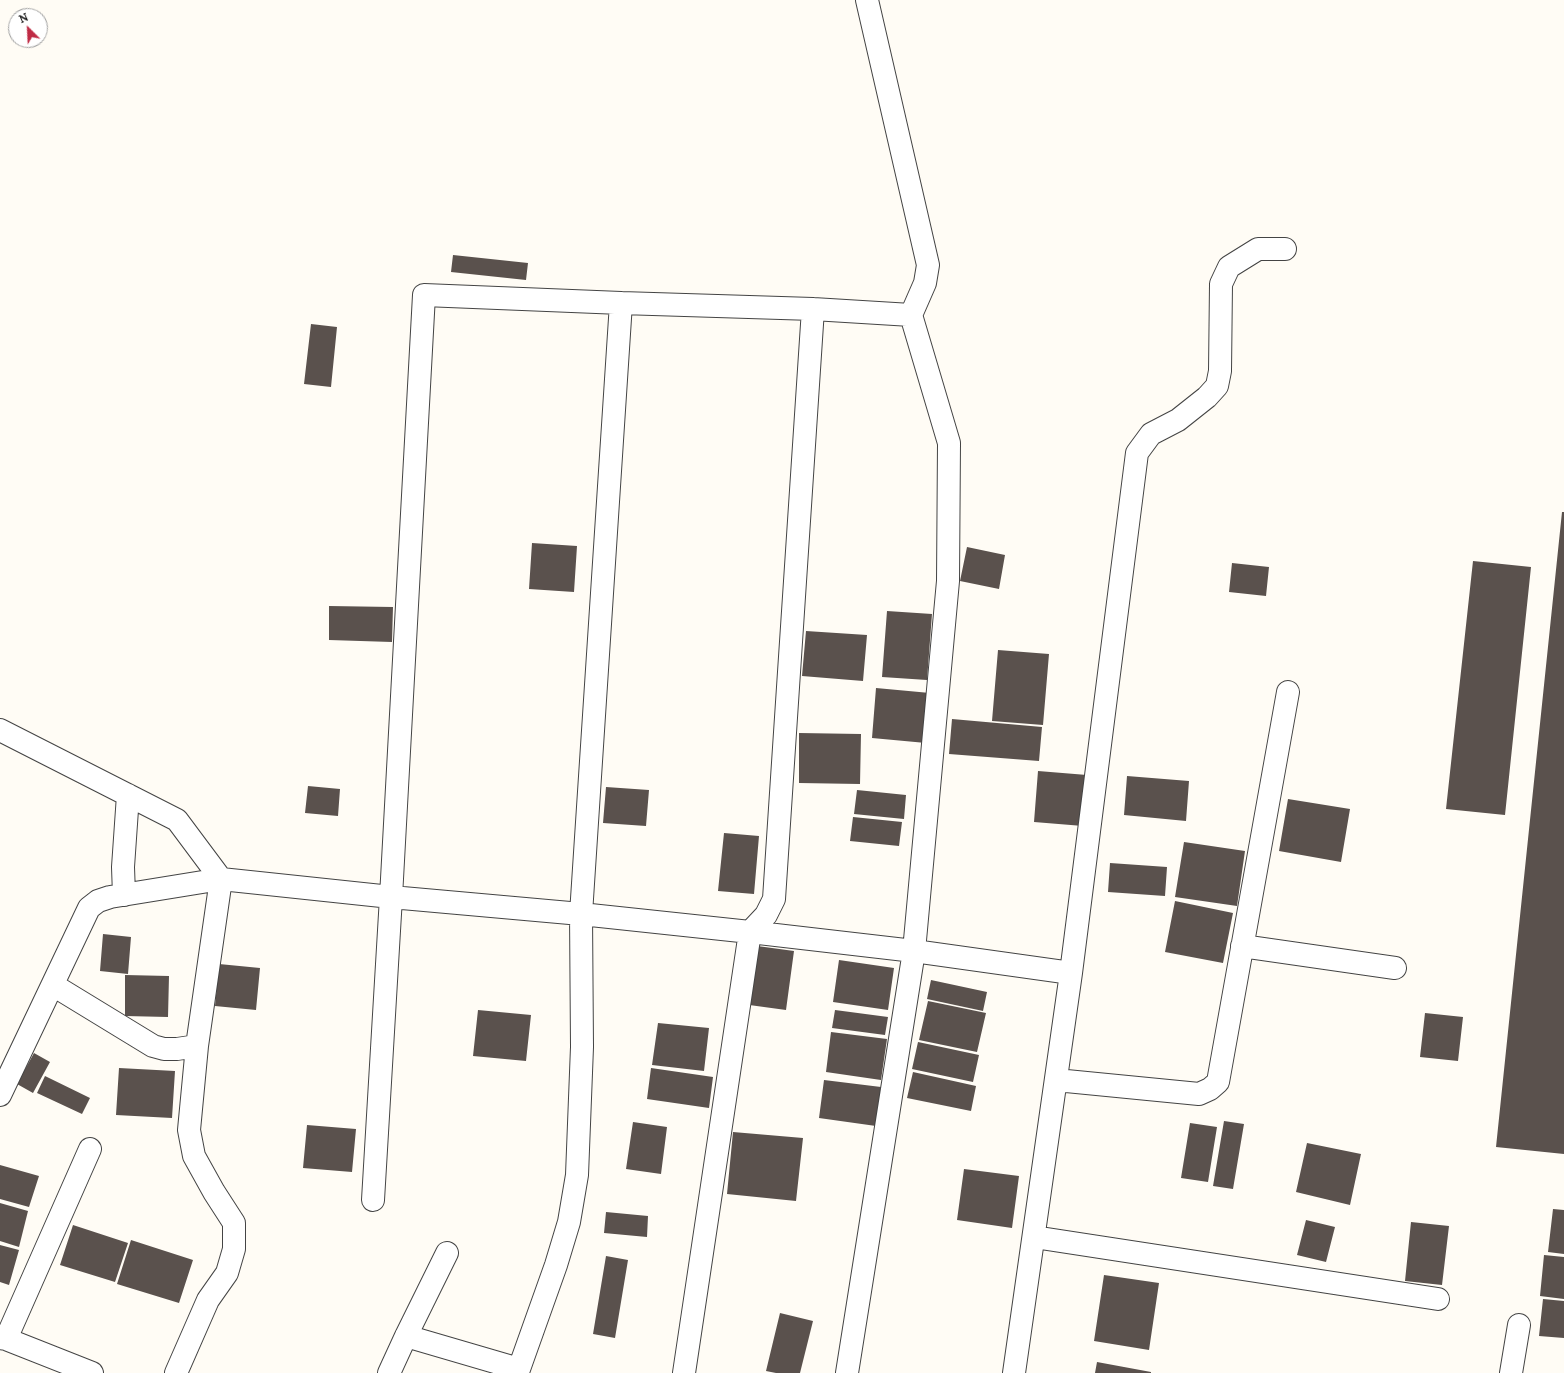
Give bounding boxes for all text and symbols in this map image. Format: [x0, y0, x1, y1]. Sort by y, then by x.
north arrow [8, 8, 48, 48]
text: N [17, 10, 30, 26]

